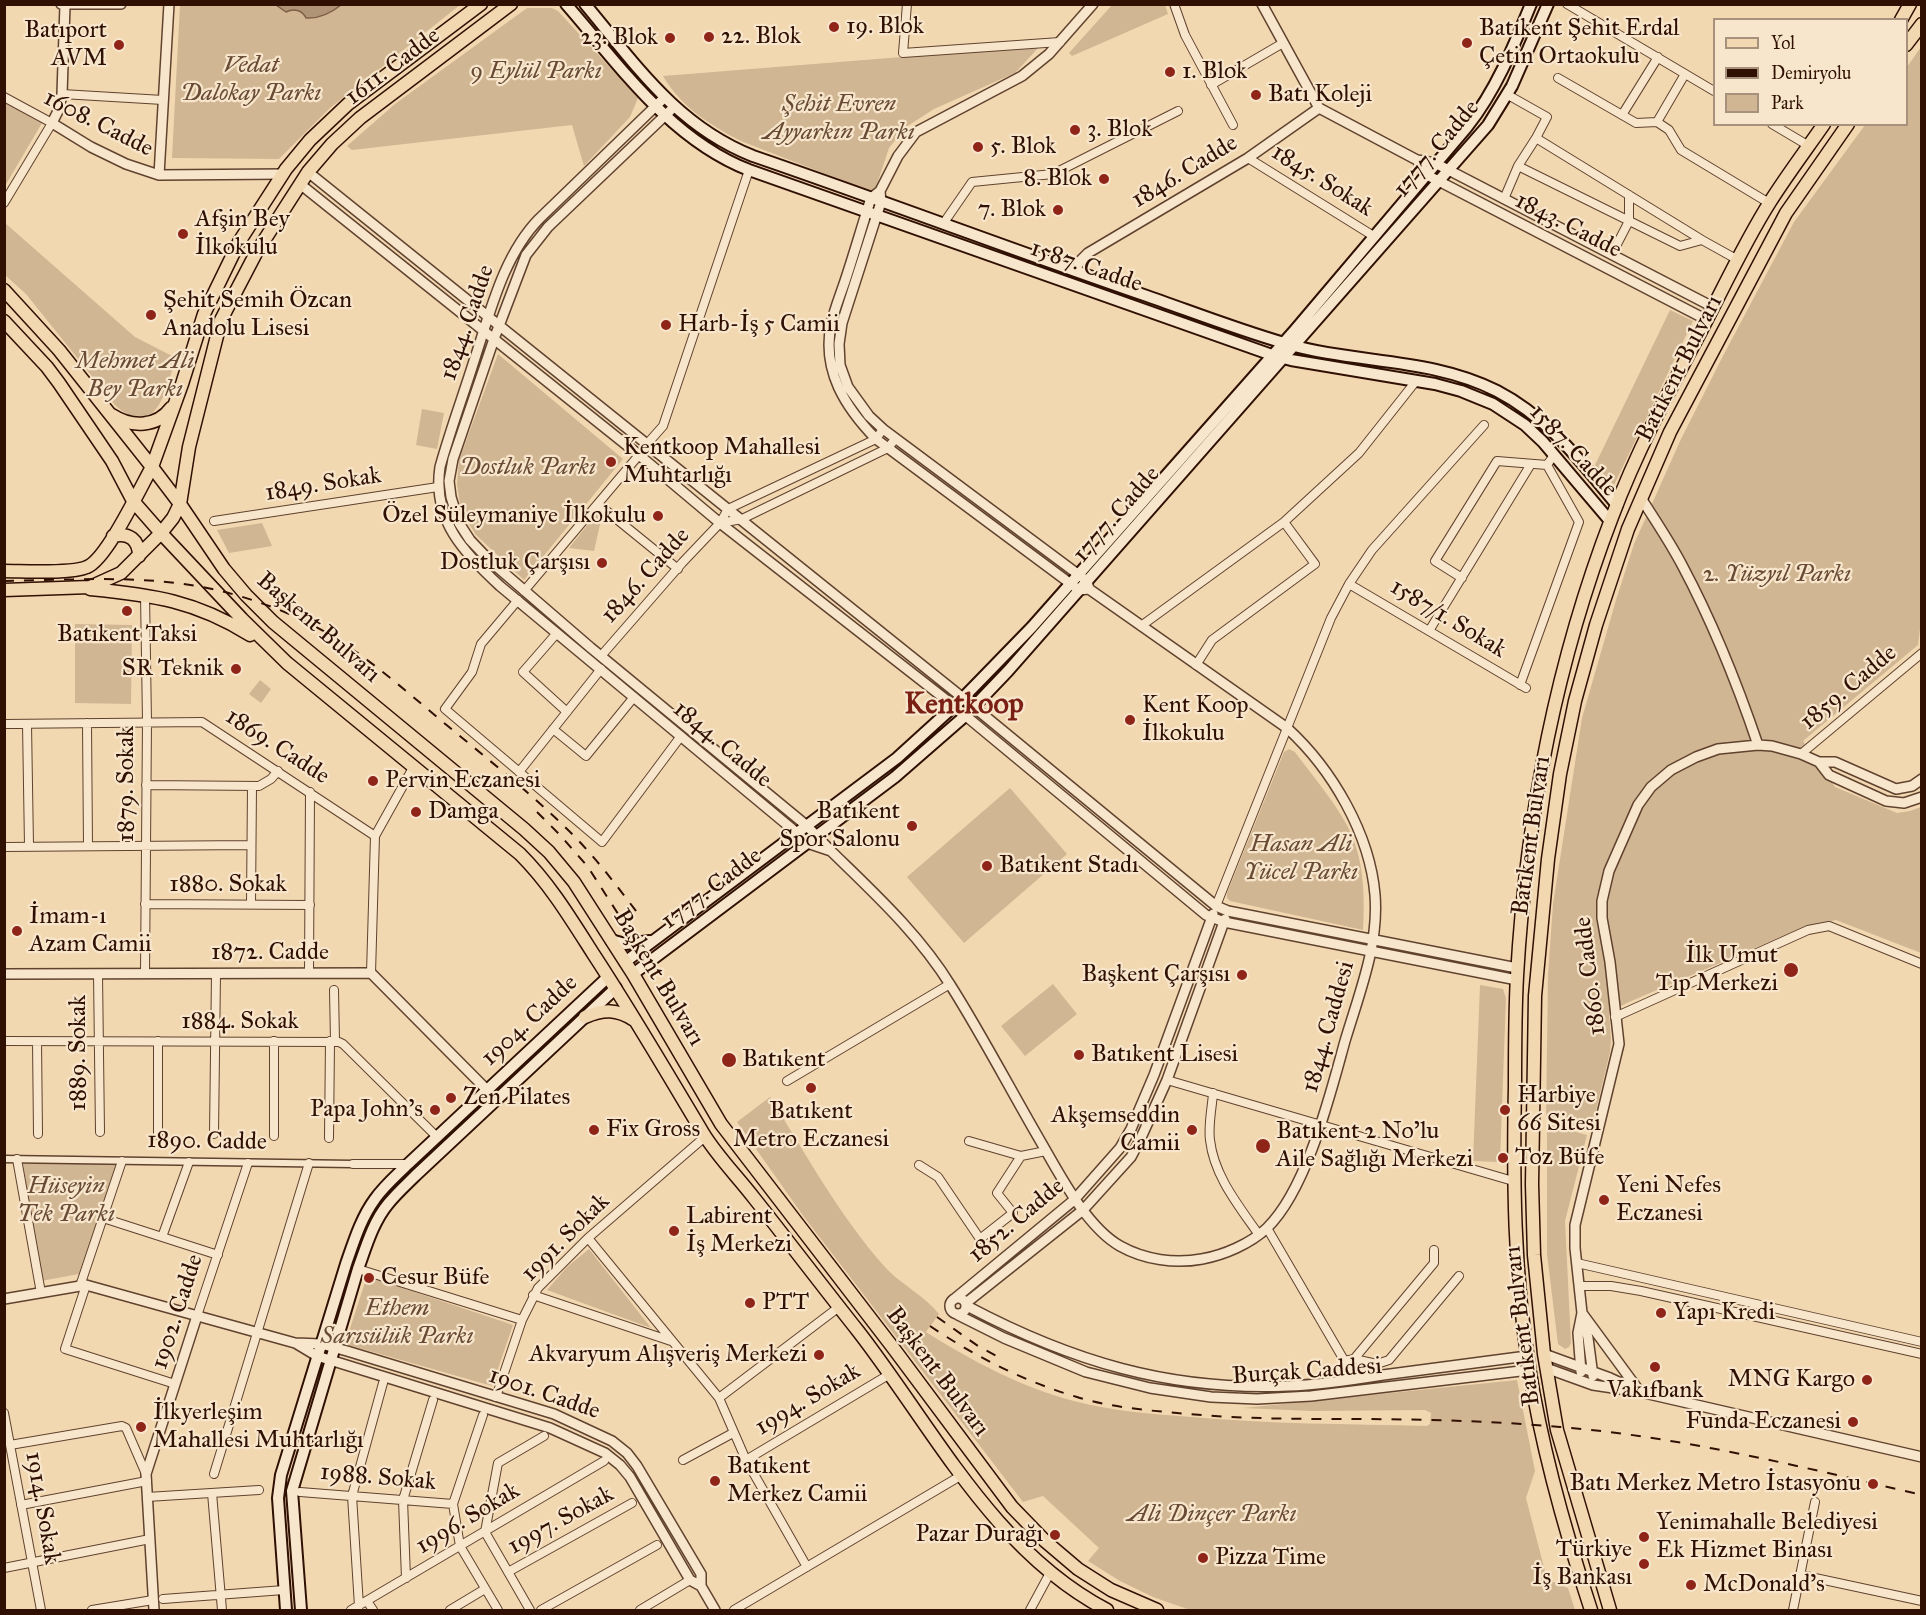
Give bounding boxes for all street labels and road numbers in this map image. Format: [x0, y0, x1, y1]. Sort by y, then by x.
street label: 1611. Cadde [340, 22, 446, 112]
street label: 1608. Cadde [38, 84, 158, 164]
street label: 1777. Cadde [1388, 94, 1486, 204]
street label: 1846. Cadde [1127, 129, 1243, 215]
street label: 1845. Sokak [1266, 138, 1378, 224]
street label: 1843. Cadde [1510, 187, 1626, 265]
street label: 1587. Cadde [1026, 234, 1146, 300]
street label: 1844. Cadde [435, 261, 501, 385]
street label: Batıkent Bulvarı [1631, 291, 1729, 447]
street label: 1587. Cadde [1523, 399, 1623, 503]
street label: 1777. Cadde [1067, 461, 1167, 569]
street label: 1849. Sokak [263, 462, 383, 508]
street label: 1846. Cadde [596, 522, 696, 630]
street label: Başkent Bulvarı [250, 567, 386, 689]
street label: 1587/1. Sokak [1385, 573, 1511, 665]
street label: 1859. Cadde [1795, 639, 1903, 737]
street label: 1844. Cadde [667, 695, 777, 795]
street label: 1869. Cadde [220, 703, 334, 791]
street label: 1879. Sokak [113, 726, 141, 842]
street label: Batıkent Bulvarı [1507, 754, 1557, 918]
street label: 1777. Cadde [656, 842, 768, 936]
street label: 1880. Sokak [169, 871, 287, 899]
street label: Başkent Bulvarı [606, 904, 710, 1052]
street label: 1860. Cadde [1569, 915, 1613, 1037]
street label: 1872. Cadde [211, 939, 329, 967]
street label: 1844. Caddesi [1296, 958, 1362, 1096]
street label: 1904. Cadde [476, 969, 584, 1073]
street label: 1889. Sokak [65, 995, 93, 1111]
street label: 1884. Sokak [181, 1008, 299, 1036]
street label: 1890. Cadde [147, 1127, 267, 1157]
street label: 1852. Cadde [963, 1173, 1071, 1269]
street label: 1991. Sokak [516, 1188, 616, 1288]
street label: Batıkent Bulvarı [1499, 1245, 1547, 1407]
street label: 1902. Cadde [146, 1251, 210, 1373]
street label: Başkent Bulvarı [879, 1302, 995, 1442]
street label: Burçak Caddesi [1231, 1352, 1383, 1392]
street label: 1994. Sokak [750, 1357, 866, 1443]
street label: 1901. Cadde [484, 1361, 604, 1427]
street label: 1914. Sokak [18, 1449, 66, 1567]
street label: 1988. Sokak [319, 1459, 437, 1497]
street label: 1996. Sokak [411, 1477, 525, 1561]
street label: 1997. Sokak [503, 1480, 619, 1562]

